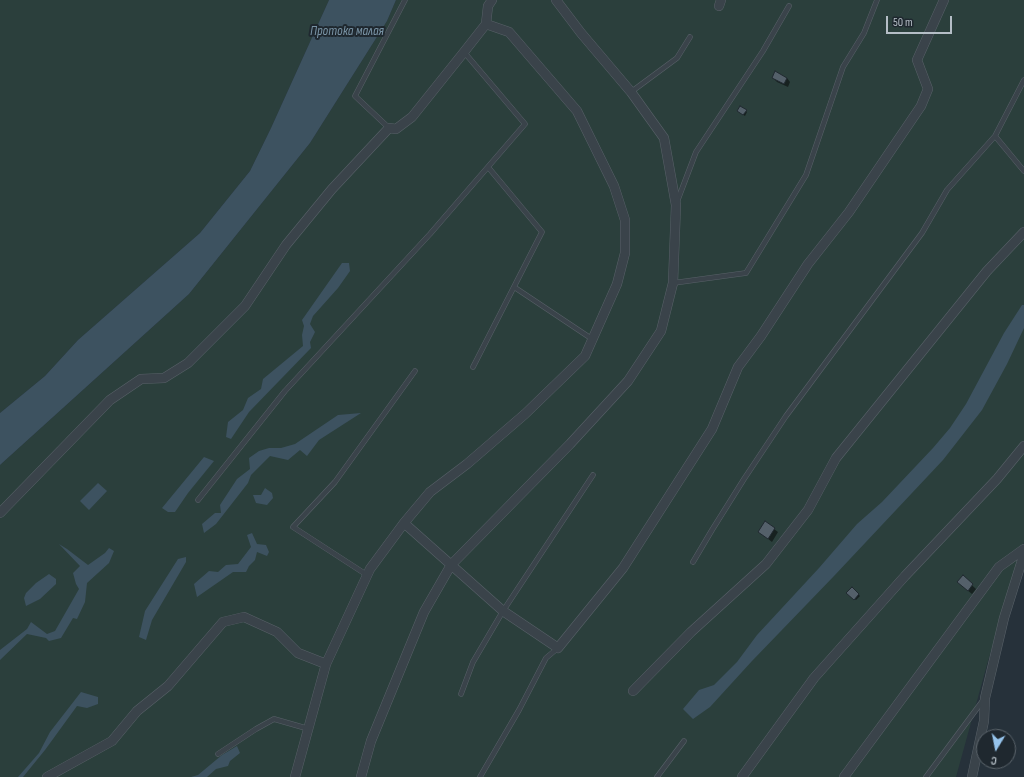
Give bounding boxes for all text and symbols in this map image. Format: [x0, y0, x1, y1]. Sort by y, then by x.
scale bar [888, 8, 954, 34]
text: 50 m [893, 15, 913, 30]
water label: Протока малая [310, 23, 384, 39]
north arrow [976, 729, 1016, 769]
text: С [990, 753, 998, 767]

